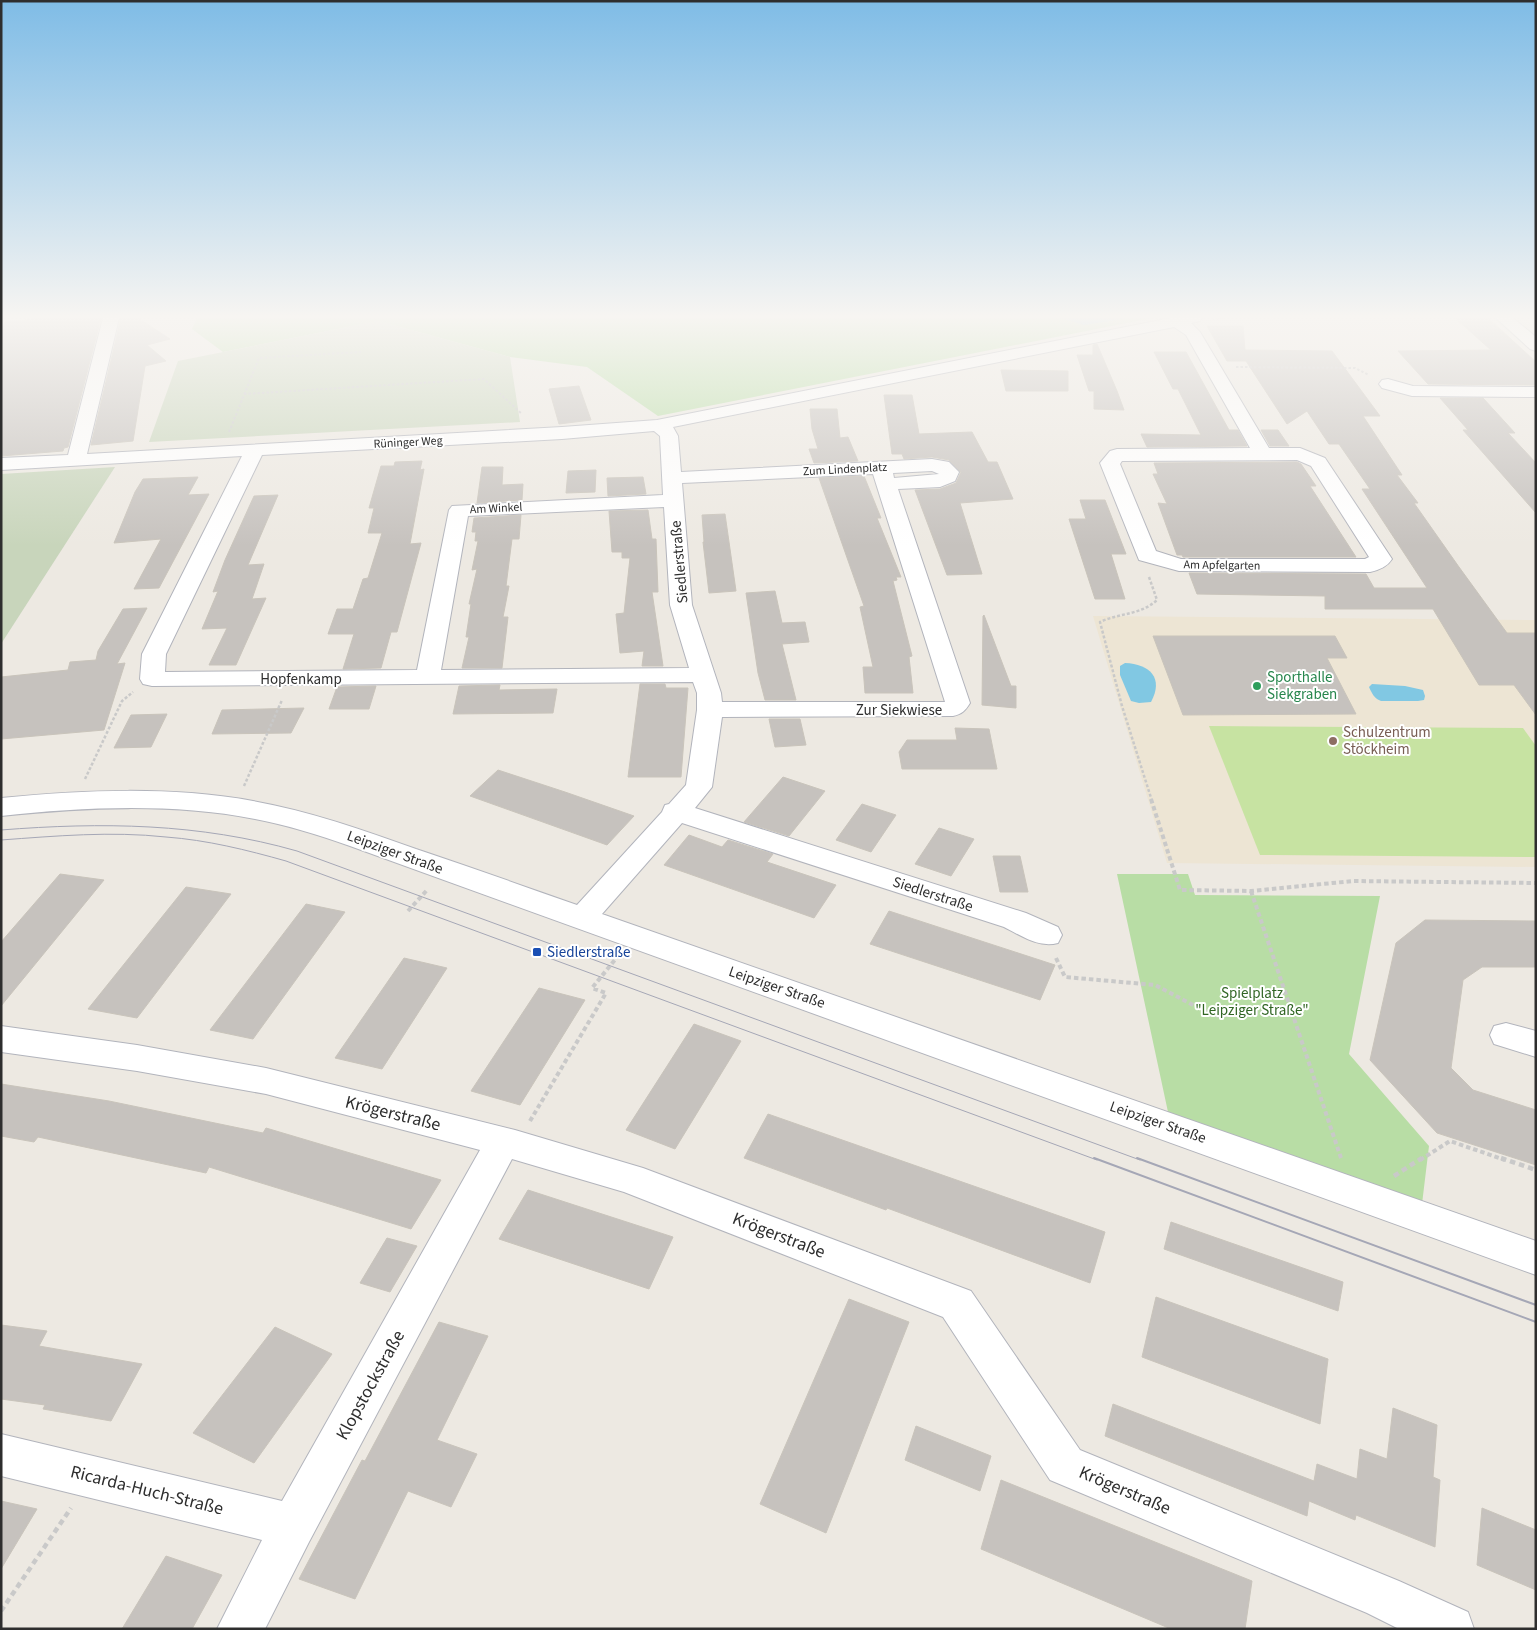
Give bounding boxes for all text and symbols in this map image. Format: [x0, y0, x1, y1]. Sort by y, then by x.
street label: Rüninger Weg [373, 432, 443, 453]
street label: Zum Lindenplatz [802, 459, 888, 480]
street label: Am Winkel [469, 499, 523, 518]
street label: Siedlerstraße [665, 519, 694, 604]
street label: Am Apfelgarten [1183, 556, 1261, 575]
place label: Sporthalle Siekgraben [1267, 667, 1337, 705]
street label: Hopfenkamp [260, 669, 342, 690]
marker: Sporthalle Siekgraben [1251, 680, 1263, 692]
street label: Zur Siekwiese [856, 700, 942, 721]
place label: Schulzentrum Stöckheim [1343, 722, 1431, 760]
marker: Schulzentrum Stöckheim [1327, 735, 1339, 747]
street label: Leipziger Straße [344, 825, 446, 880]
street label: Siedlerstraße [890, 872, 976, 917]
place label: Siedlerstraße [547, 942, 630, 963]
marker: Siedlerstraße [531, 946, 543, 958]
street label: Leipziger Straße [726, 961, 828, 1014]
park label: Spielplatz "Leipziger Straße" [1195, 983, 1309, 1021]
street label: Krögerstraße [342, 1090, 443, 1137]
street label: Leipziger Straße [1107, 1096, 1209, 1149]
street label: Krögerstraße [729, 1206, 829, 1265]
street label: Klopstockstraße [330, 1326, 411, 1445]
street label: Ricarda-Huch-Straße [68, 1459, 226, 1522]
street label: Krögerstraße [1075, 1460, 1175, 1521]

